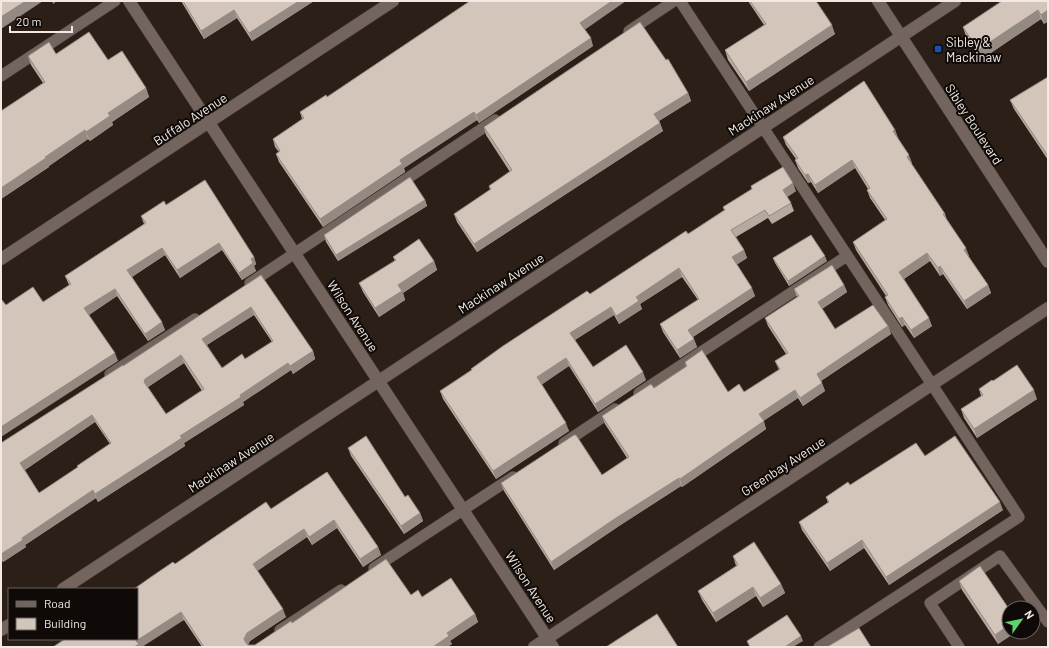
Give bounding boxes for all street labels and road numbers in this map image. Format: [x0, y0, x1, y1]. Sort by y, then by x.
street label: Mackinaw Avenue [725, 71, 817, 139]
street label: Sibley Boulevard [942, 81, 1006, 167]
street label: Buffalo Avenue [150, 89, 230, 149]
street label: Mackinaw Avenue [455, 249, 547, 317]
street label: Wilson Avenue [324, 277, 382, 355]
street label: Mackinaw Avenue [185, 428, 277, 496]
street label: Greenbay Avenue [738, 433, 828, 499]
street label: Wilson Avenue [502, 548, 560, 626]

